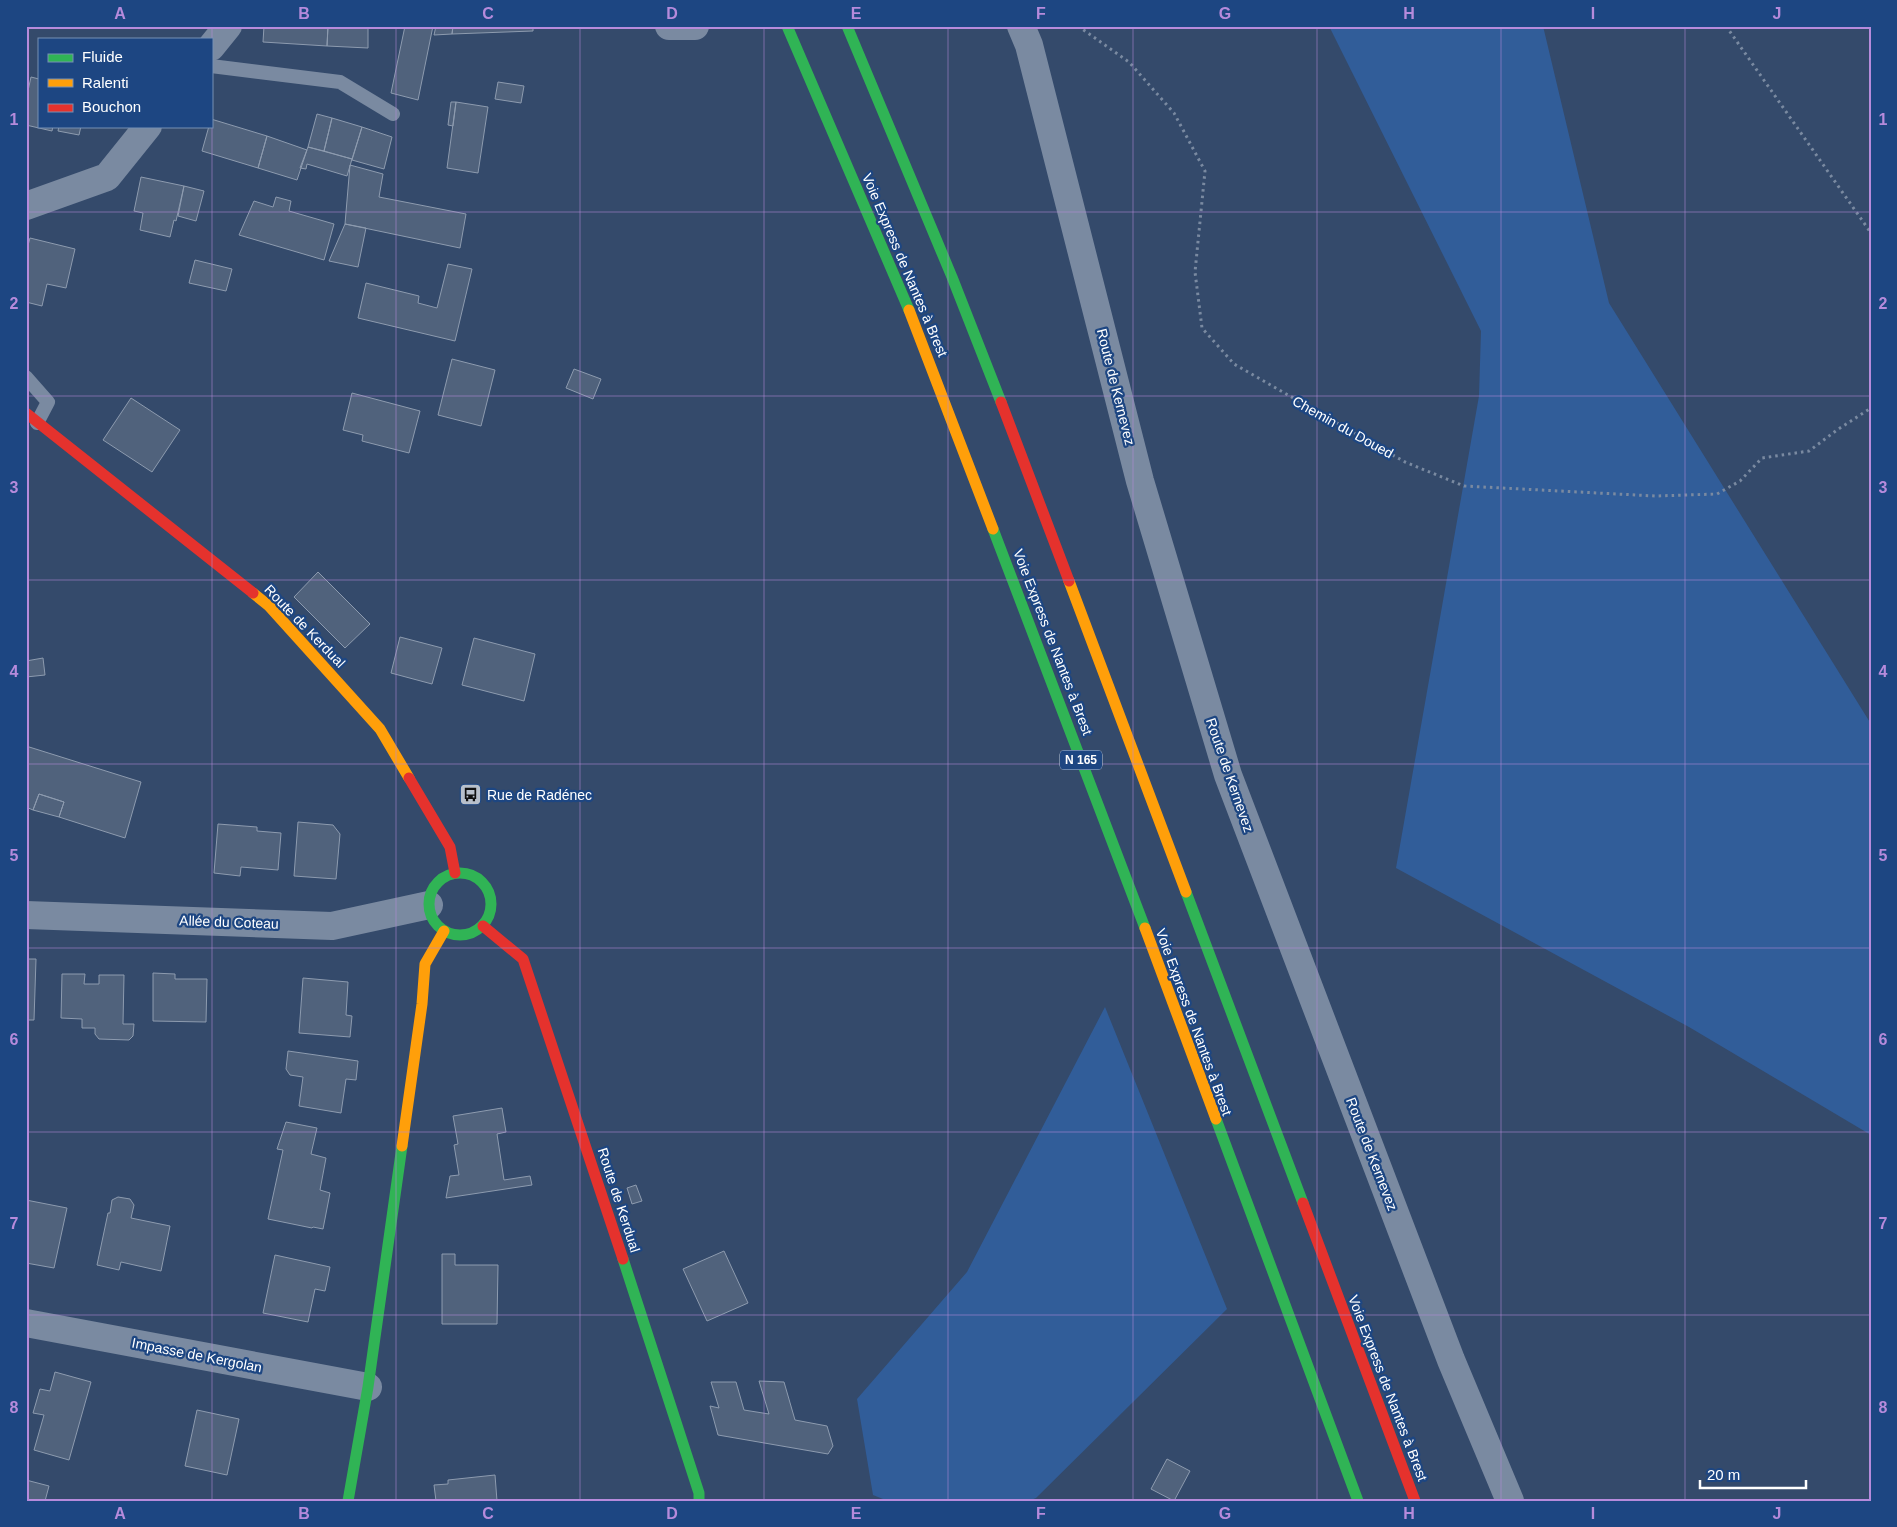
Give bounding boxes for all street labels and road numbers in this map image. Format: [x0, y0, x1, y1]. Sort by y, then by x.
street label: Voie Express de Nantes à Brest [859, 171, 951, 359]
street label: Route de Kernevez [1094, 327, 1138, 447]
street label: Chemin du Doued [1290, 393, 1396, 461]
street label: Voie Express de Nantes à Brest [1010, 547, 1096, 737]
street label: Route de Kerdual [261, 581, 349, 671]
street label: Route de Kernevez [1203, 716, 1257, 834]
road number: N 165 [1060, 750, 1102, 770]
street label: Allée du Coteau [179, 912, 279, 932]
street label: Voie Express de Nantes à Brest [1153, 926, 1235, 1118]
street label: Route de Kernevez [1343, 1095, 1401, 1213]
street label: Route de Kerdual [595, 1146, 643, 1254]
street label: Voie Express de Nantes à Brest [1345, 1293, 1431, 1483]
street label: Impasse de Kergolan [131, 1335, 263, 1375]

